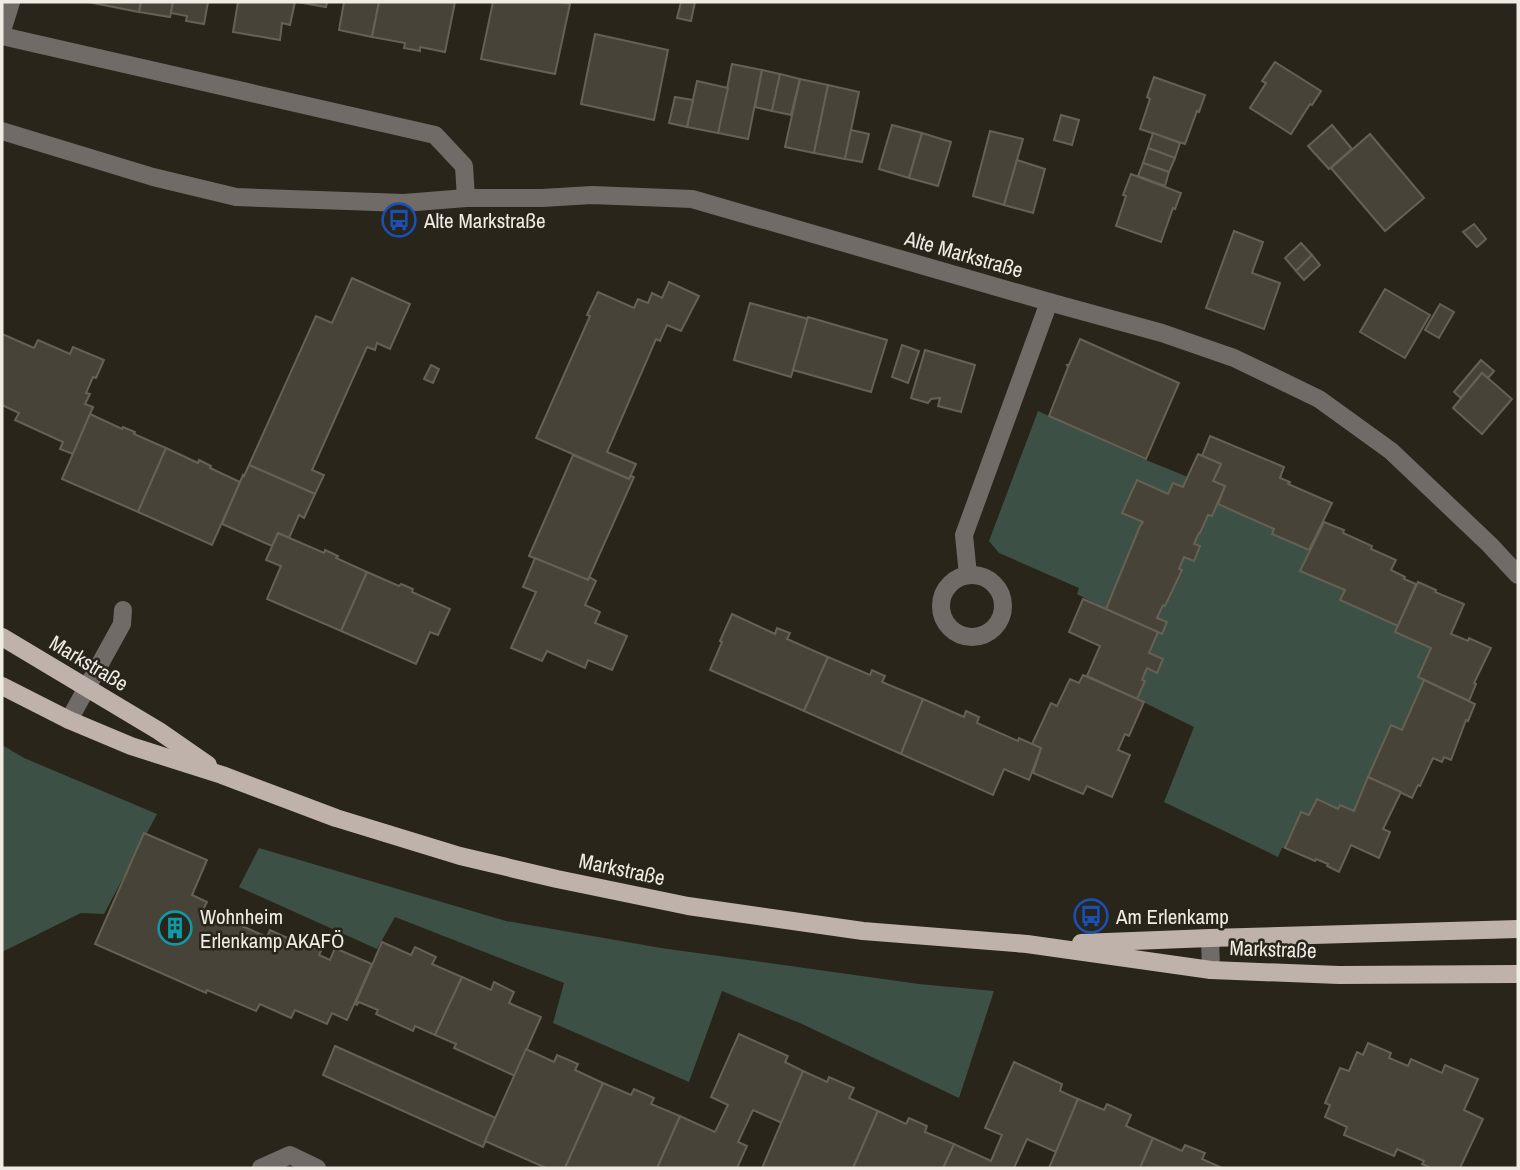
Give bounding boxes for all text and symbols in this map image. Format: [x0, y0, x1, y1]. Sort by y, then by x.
bus stop icon: Alte Markstraße [380, 201, 418, 239]
place label: Alte Markstraße [423, 206, 546, 235]
street label: Alte Markstraße [901, 223, 1026, 285]
street label: Markstraße [44, 628, 134, 698]
street label: Markstraße [576, 846, 668, 892]
bus stop icon: Am Erlenkamp [1072, 897, 1110, 935]
place label: Wohnheim Erlenkamp AKAFÖ [200, 902, 345, 955]
place label: Am Erlenkamp [1115, 902, 1229, 931]
building icon: Wohnheim Erlenkamp AKAFÖ [156, 909, 194, 947]
street label: Markstraße [1229, 933, 1317, 965]

